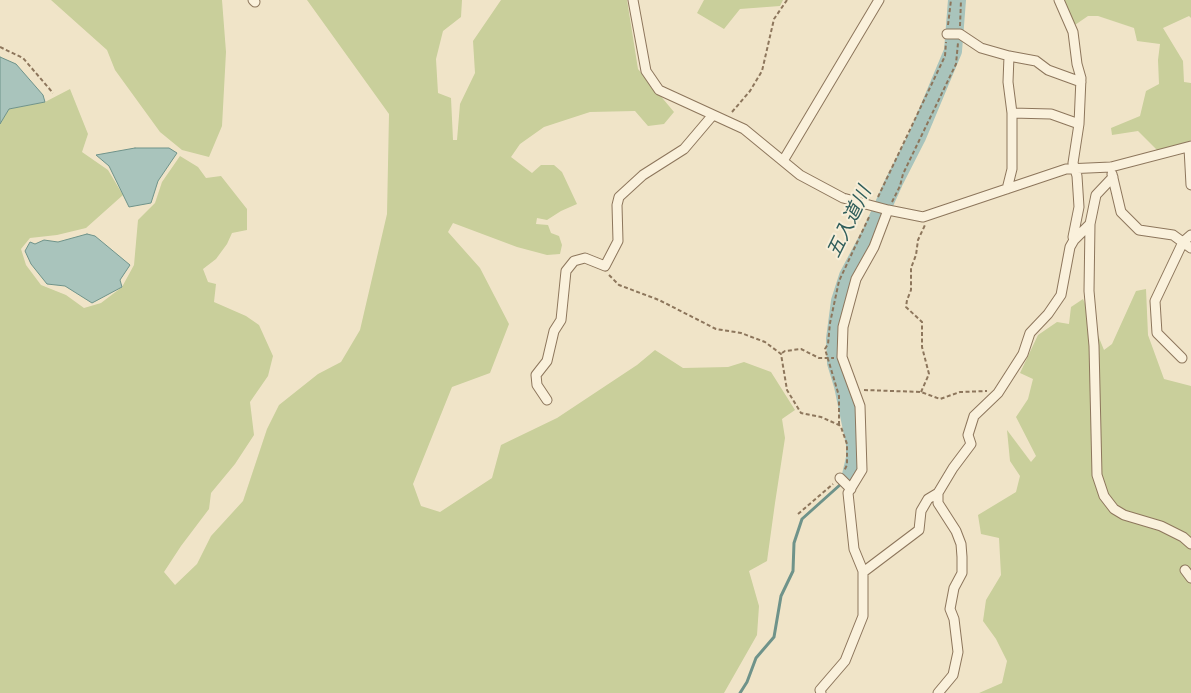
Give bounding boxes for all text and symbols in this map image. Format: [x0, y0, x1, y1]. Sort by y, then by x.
water label: 五入道川 [824, 184, 878, 262]

